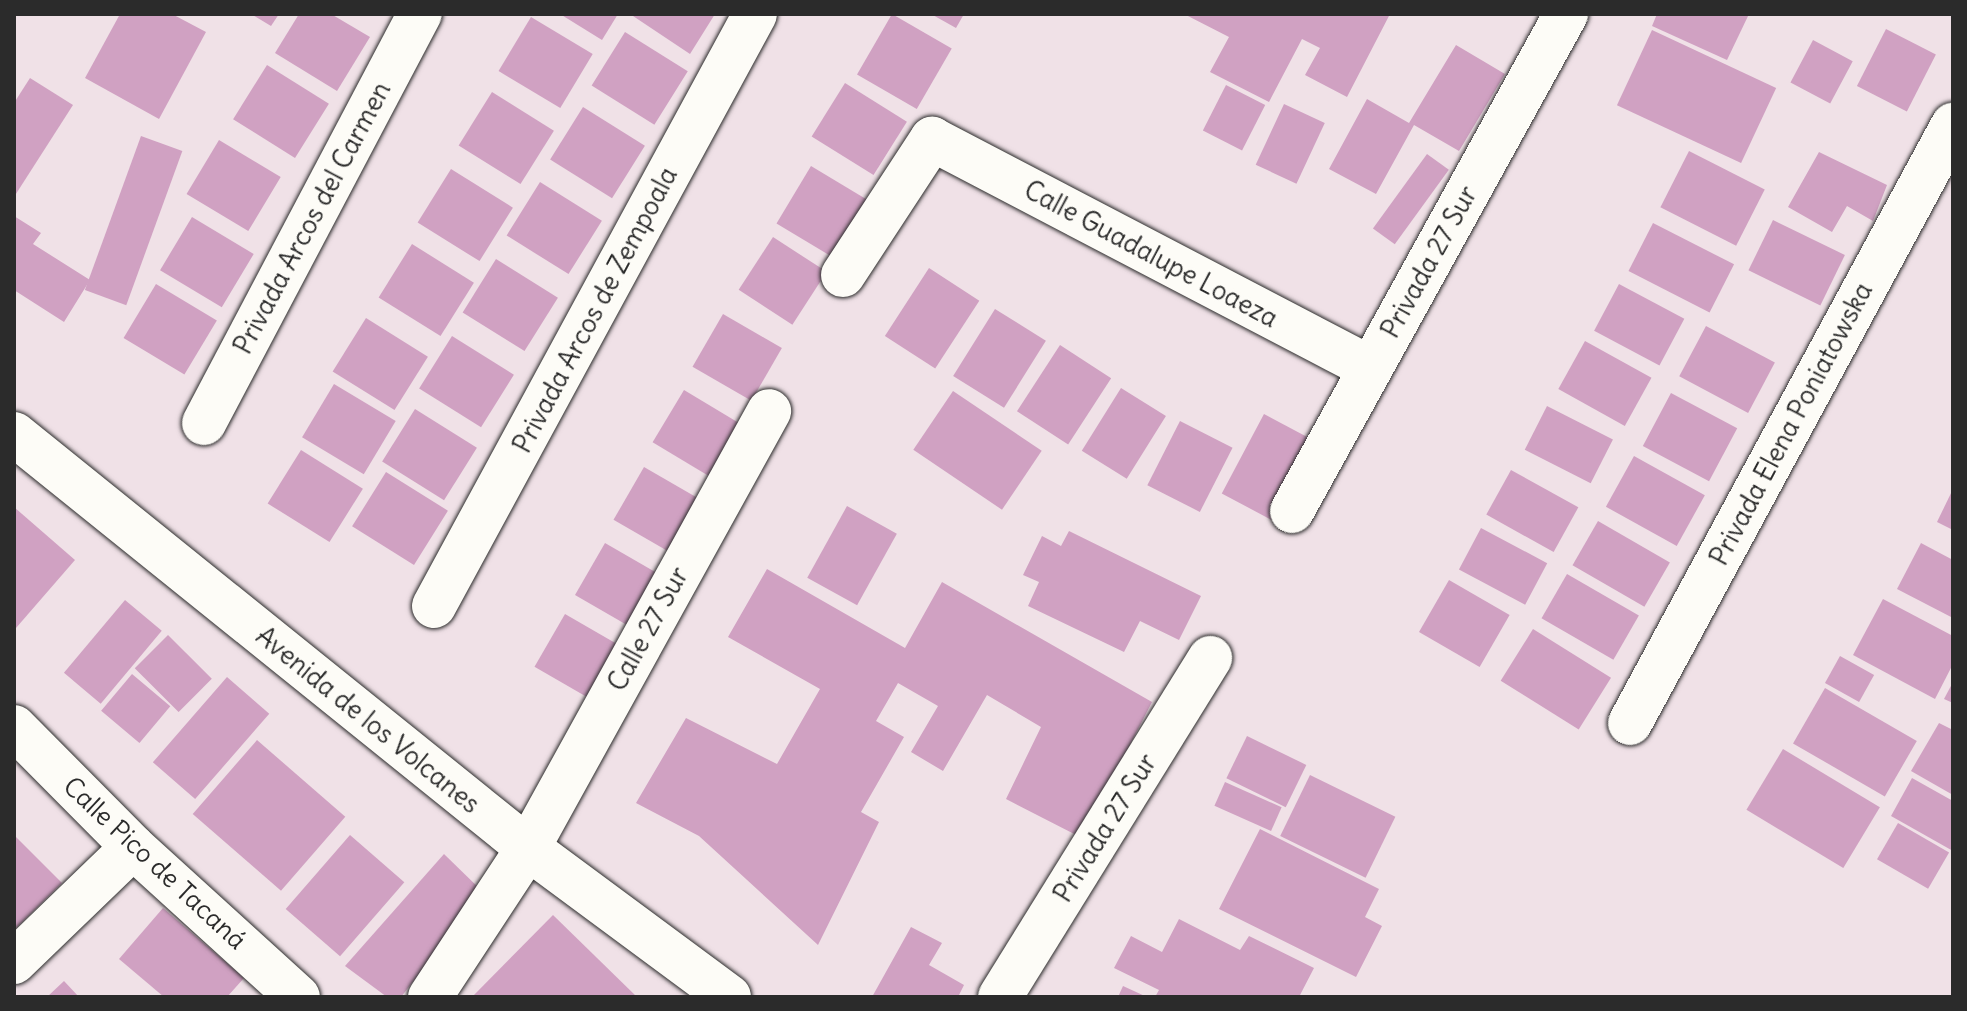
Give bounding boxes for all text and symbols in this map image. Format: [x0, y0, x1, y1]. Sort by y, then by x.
street label: Privada Arcos del Carmen [227, 77, 397, 359]
street label: Privada Arcos de Zempoala [506, 162, 684, 458]
street label: Calle Guadalupe Loaeza [1019, 174, 1283, 334]
street label: Privada 27 Sur [1374, 181, 1484, 343]
street label: Privada Elena Poniatowska [1703, 277, 1879, 571]
street label: Calle 27 Sur [601, 562, 695, 696]
street label: Avenida de los Volcanes [250, 620, 486, 820]
street label: Privada 27 Sur [1047, 748, 1163, 908]
street label: Calle Pico de Tacaná [57, 770, 253, 956]

